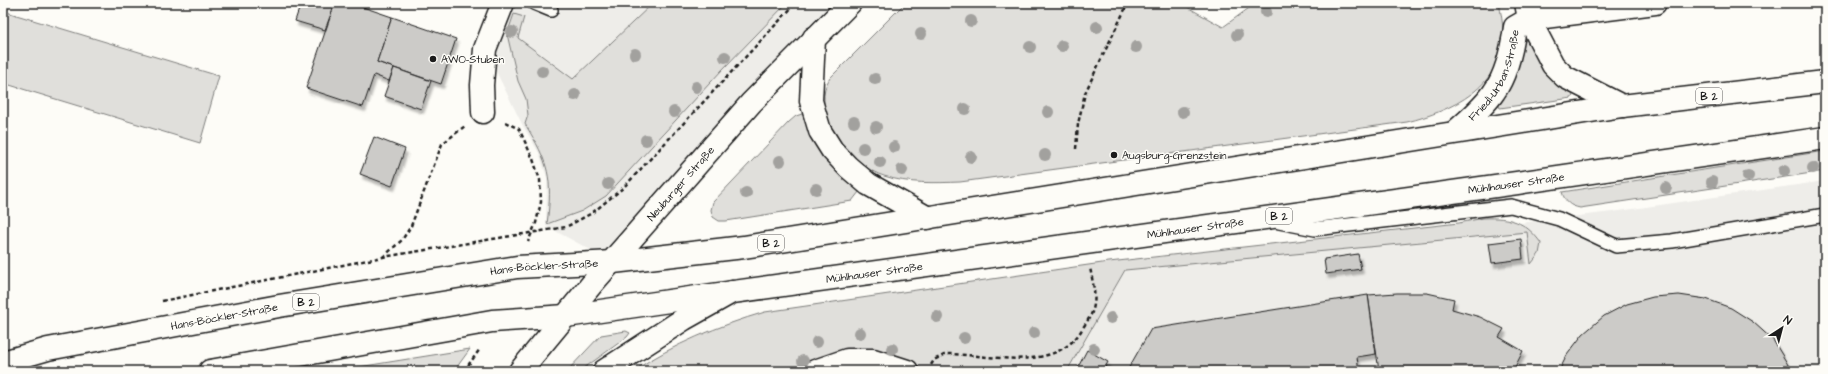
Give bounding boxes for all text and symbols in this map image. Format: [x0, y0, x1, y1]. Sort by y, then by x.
street label: Friedl-Urban-Straße [1465, 29, 1523, 125]
place label: AWO-Stuben [441, 52, 504, 67]
marker: AWO-Stuben [428, 54, 438, 64]
road number: B 2 [1696, 88, 1722, 104]
street label: Neuburger Straße [644, 143, 718, 224]
place label: Augsburg-Grenzstein [1122, 148, 1227, 164]
marker: Augsburg-Grenzstein [1109, 150, 1119, 160]
street label: Mühlhauser Straße [1467, 169, 1566, 198]
road number: B 2 [1266, 208, 1292, 224]
street label: Mühlhauser Straße [1146, 214, 1245, 242]
road number: B 2 [758, 235, 784, 251]
street label: Hans-Böckler-Straße [489, 256, 599, 279]
street label: Mühlhauser Straße [825, 259, 924, 287]
road number: B 2 [293, 294, 319, 310]
street label: Hans-Böckler-Straße [169, 299, 279, 334]
north arrow [1762, 308, 1802, 348]
text: N [1780, 312, 1795, 328]

